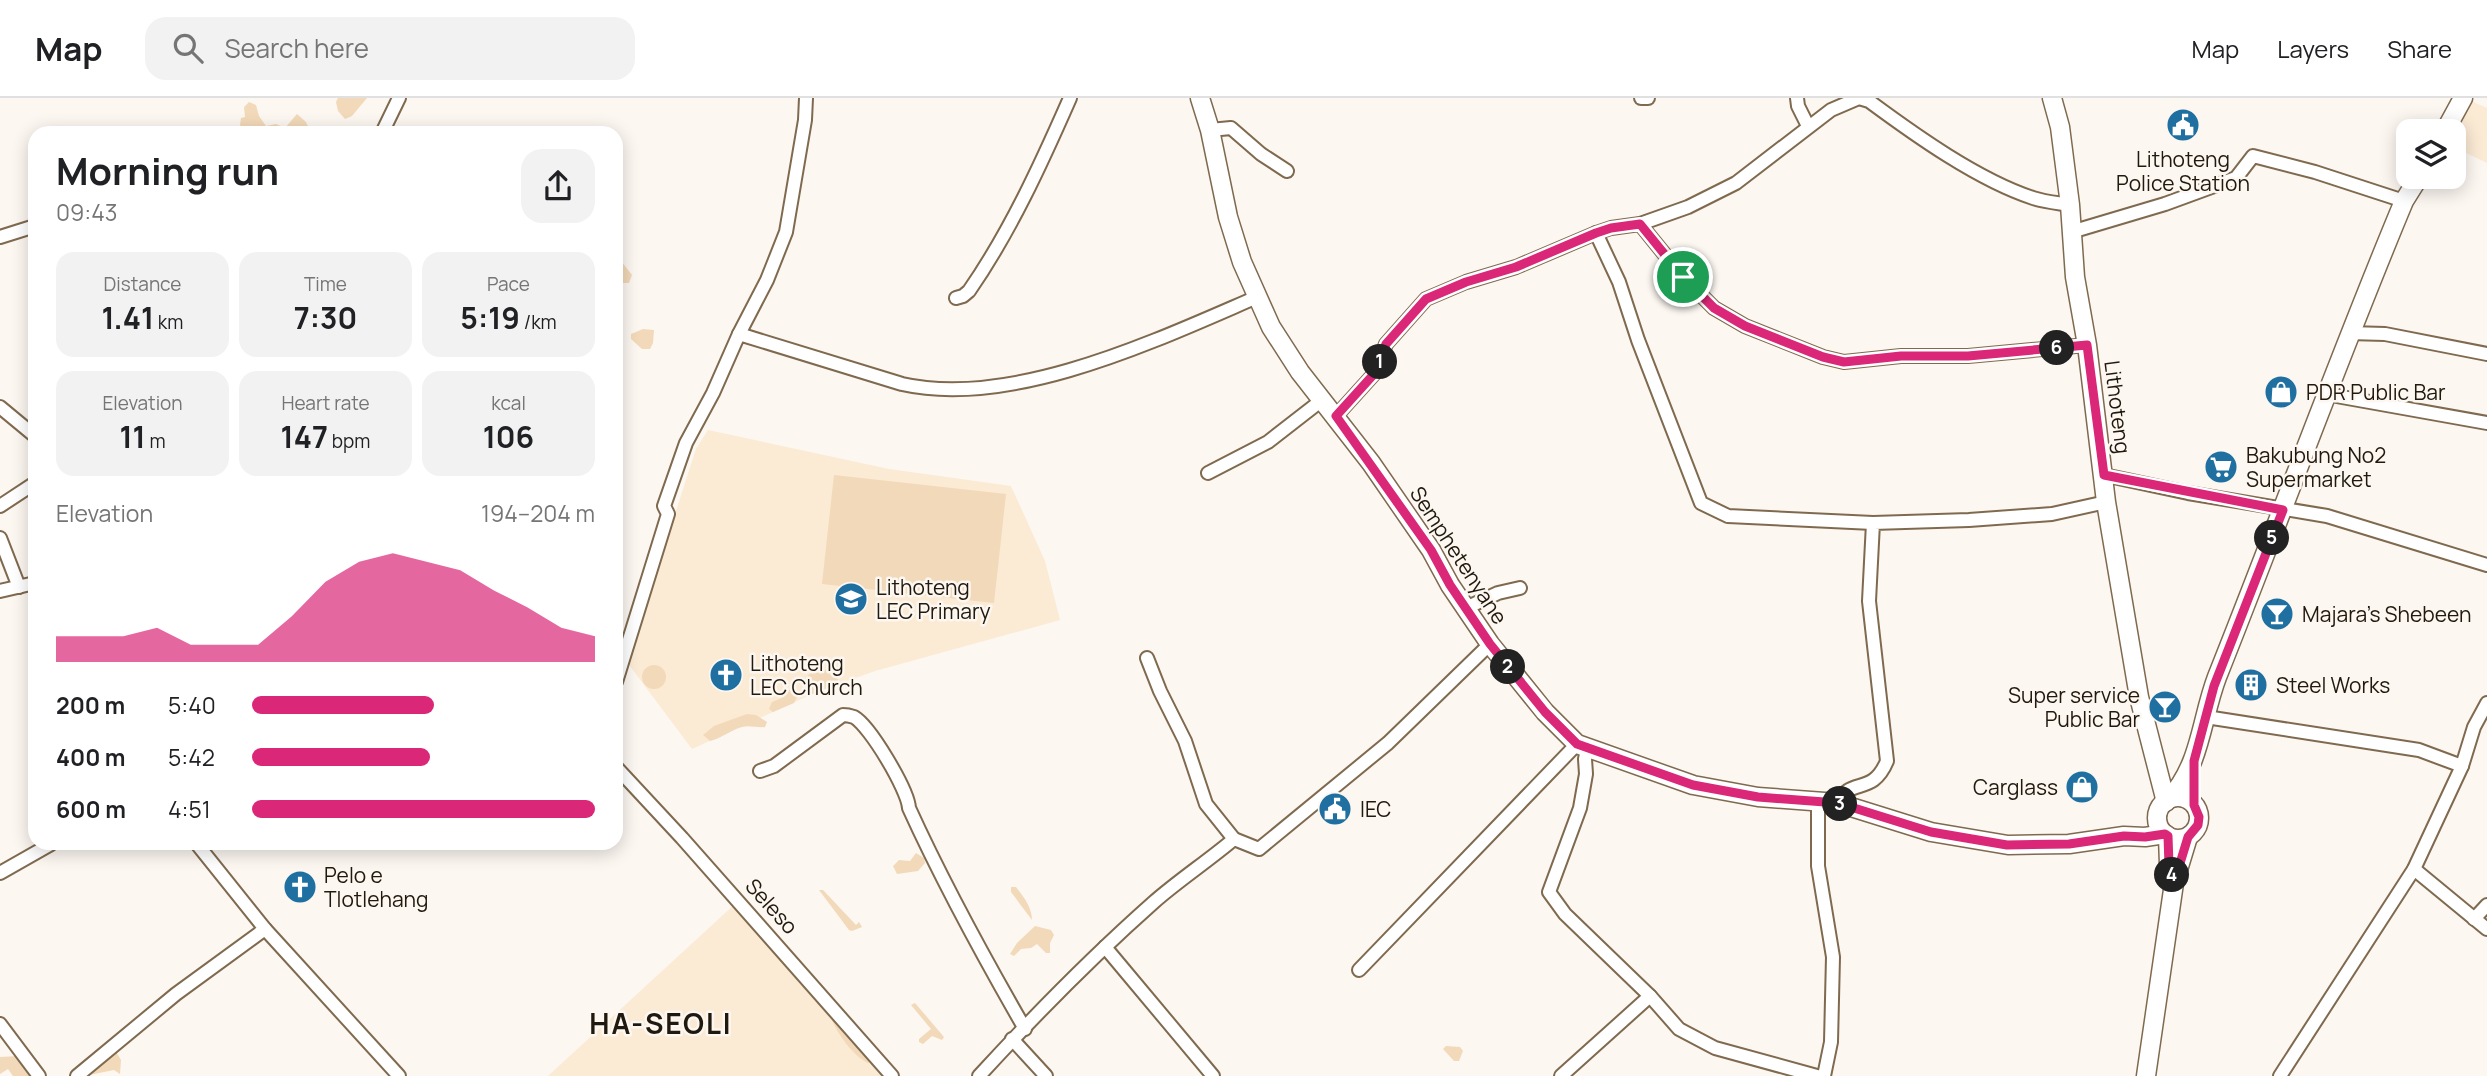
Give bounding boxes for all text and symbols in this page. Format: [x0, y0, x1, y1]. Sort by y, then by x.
search box [145, 17, 635, 80]
text: Map [35, 26, 103, 71]
icon: search [169, 29, 207, 67]
text: Search here [225, 30, 369, 66]
text: Map [2192, 32, 2239, 65]
text: Layers [2277, 32, 2349, 65]
text: Share [2387, 32, 2452, 65]
public building icon: Lithoteng Police Station [2164, 106, 2202, 144]
map controls [2396, 119, 2466, 189]
button: layers [2396, 119, 2466, 189]
text: Morning run [56, 144, 279, 196]
place label: Lithoteng Police Station [2116, 145, 2250, 197]
button: share [521, 149, 595, 223]
text: 09:43 [56, 196, 117, 228]
pin [1653, 247, 1713, 307]
icon: arrive [1664, 258, 1702, 296]
text: Distance [104, 271, 181, 297]
text: Time [304, 271, 347, 297]
text: Pace [487, 271, 530, 297]
text: 1.41 [102, 297, 154, 338]
text: 7:30 [294, 297, 357, 338]
text: 5:19 [460, 297, 520, 338]
text: km [154, 309, 183, 335]
text: /km [520, 309, 557, 335]
pin: 6 [2039, 330, 2074, 366]
text: 6 [2051, 334, 2062, 360]
pin: 1 [1362, 344, 1398, 380]
text: 1 [1375, 348, 1384, 374]
street label: Lithoteng [2098, 359, 2138, 455]
shop icon: PDR Public Bar [2262, 373, 2300, 411]
place label: PDR Public Bar [2306, 378, 2446, 406]
text: Elevation [102, 390, 183, 416]
text: Heart rate [281, 390, 370, 416]
text: kcal [491, 390, 526, 416]
text: 11 [119, 416, 146, 457]
text: 147 [281, 416, 328, 457]
text: 106 [483, 416, 534, 457]
text: m [146, 428, 166, 454]
text: bpm [328, 428, 370, 454]
place label: Bakubung No2 Supermarket [2246, 441, 2386, 493]
supermarket icon: Bakubung No2 Supermarket [2202, 448, 2240, 486]
street label: Semphetenyane [1404, 481, 1514, 629]
text: Elevation [56, 497, 153, 529]
text: 194–204 m [481, 497, 595, 529]
pin: 5 [2254, 520, 2290, 556]
text: 5 [2266, 524, 2277, 550]
place label: Lithoteng LEC Primary [876, 573, 991, 625]
school or university icon: Lithoteng LEC Primary [832, 580, 870, 618]
bar icon: Majara's Shebeen [2258, 595, 2296, 633]
place label: Majara's Shebeen [2302, 600, 2471, 628]
place label: Lithoteng LEC Church [750, 649, 863, 701]
pin: 2 [1490, 650, 1526, 684]
text: 2 [1502, 653, 1513, 679]
church icon: Lithoteng LEC Church [707, 656, 745, 694]
building icon: Steel Works [2232, 666, 2270, 704]
place label: Steel Works [2276, 671, 2390, 699]
place label: Super service Public Bar [2008, 681, 2140, 733]
bar icon: Super service Public Bar [2146, 688, 2184, 726]
text: 200 m [56, 689, 125, 721]
text: 5:40 [168, 689, 216, 721]
text: 400 m [56, 741, 126, 773]
text: 5:42 [168, 741, 215, 773]
shop icon: Carglass [2063, 768, 2101, 806]
place label: Carglass [1973, 773, 2058, 801]
pin: 3 [1822, 786, 1857, 822]
public building icon: IEC [1316, 790, 1354, 828]
text: 3 [1834, 790, 1845, 816]
text: 600 m [56, 793, 126, 825]
text: 4:51 [168, 793, 211, 825]
place label: IEC [1360, 795, 1391, 823]
pin: 4 [2154, 858, 2190, 892]
place label: Pelo e Tlotlehang [324, 861, 429, 913]
text: 4 [2166, 861, 2177, 887]
church icon: Pelo e Tlotlehang [281, 868, 319, 906]
street label: Seleso [740, 872, 804, 940]
district label: HA-SEOLI [589, 1004, 733, 1042]

